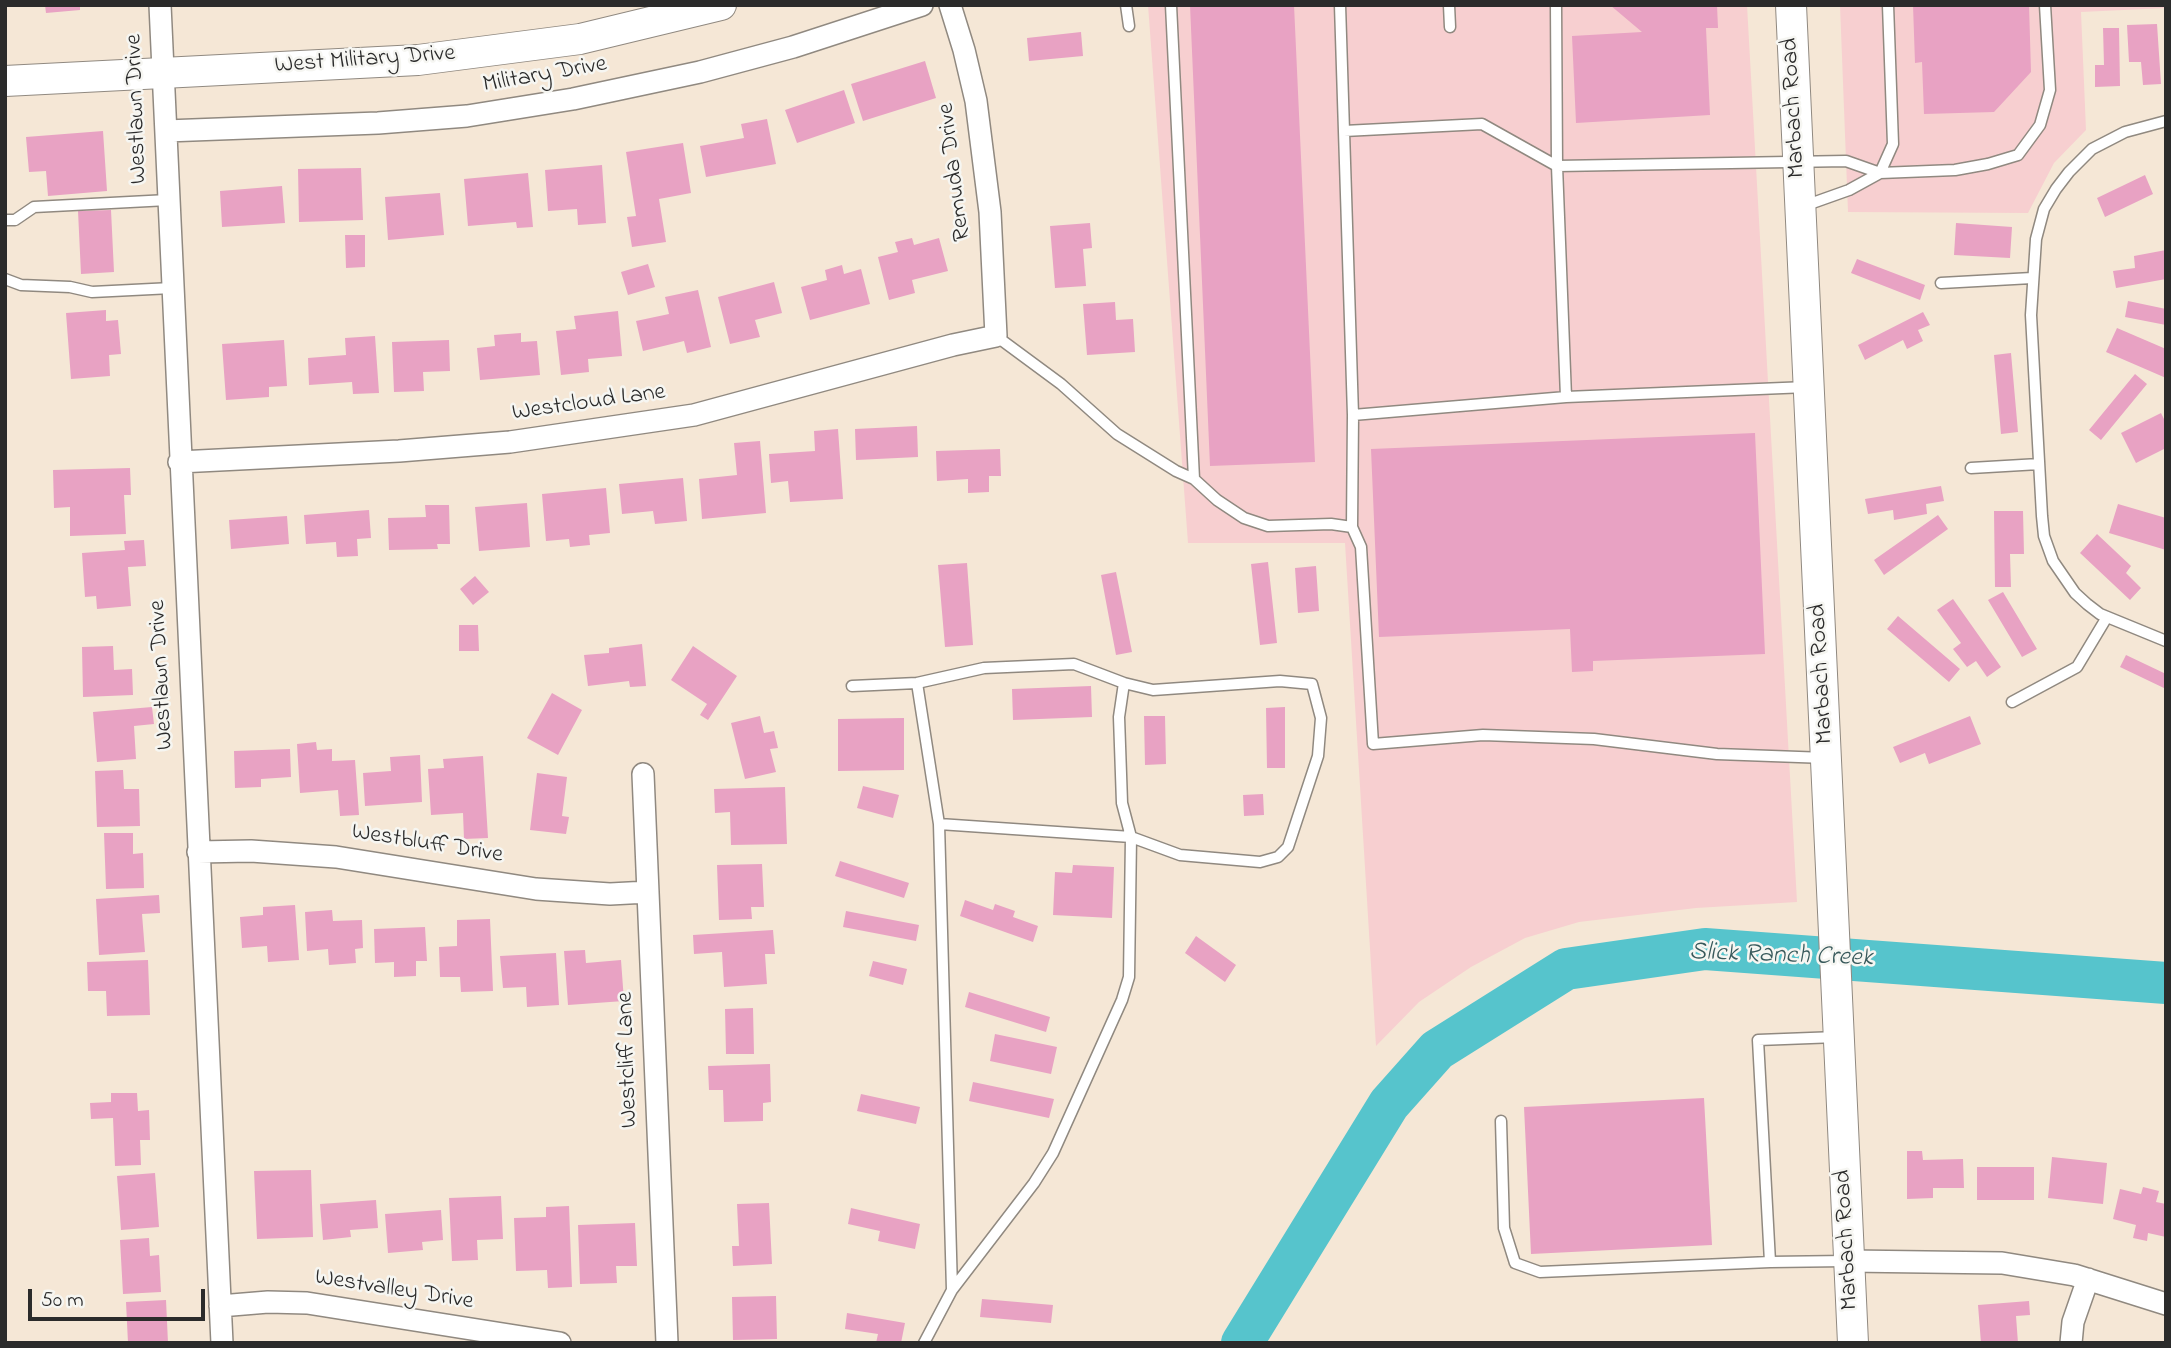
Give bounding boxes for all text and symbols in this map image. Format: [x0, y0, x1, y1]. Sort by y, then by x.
street label: Westlawn Drive [121, 33, 155, 185]
street label: Marbach Road [1777, 37, 1813, 179]
street label: West Military Drive [274, 40, 456, 82]
street label: Military Drive [481, 51, 609, 101]
street label: Remuda Drive [933, 101, 979, 243]
street label: Westcloud Lane [511, 379, 667, 429]
street label: Westlawn Drive [145, 599, 181, 751]
street label: Marbach Road [1805, 603, 1841, 745]
street label: Westbluff Drive [349, 819, 505, 871]
water label: Slick Ranch Creek [1689, 938, 1873, 976]
street label: Westcliff Lane [612, 991, 646, 1129]
street label: Marbach Road [1830, 1169, 1866, 1311]
street label: Westvalley Drive [313, 1264, 475, 1318]
scale bar [32, 1274, 208, 1318]
text: 50 m [41, 1286, 84, 1316]

